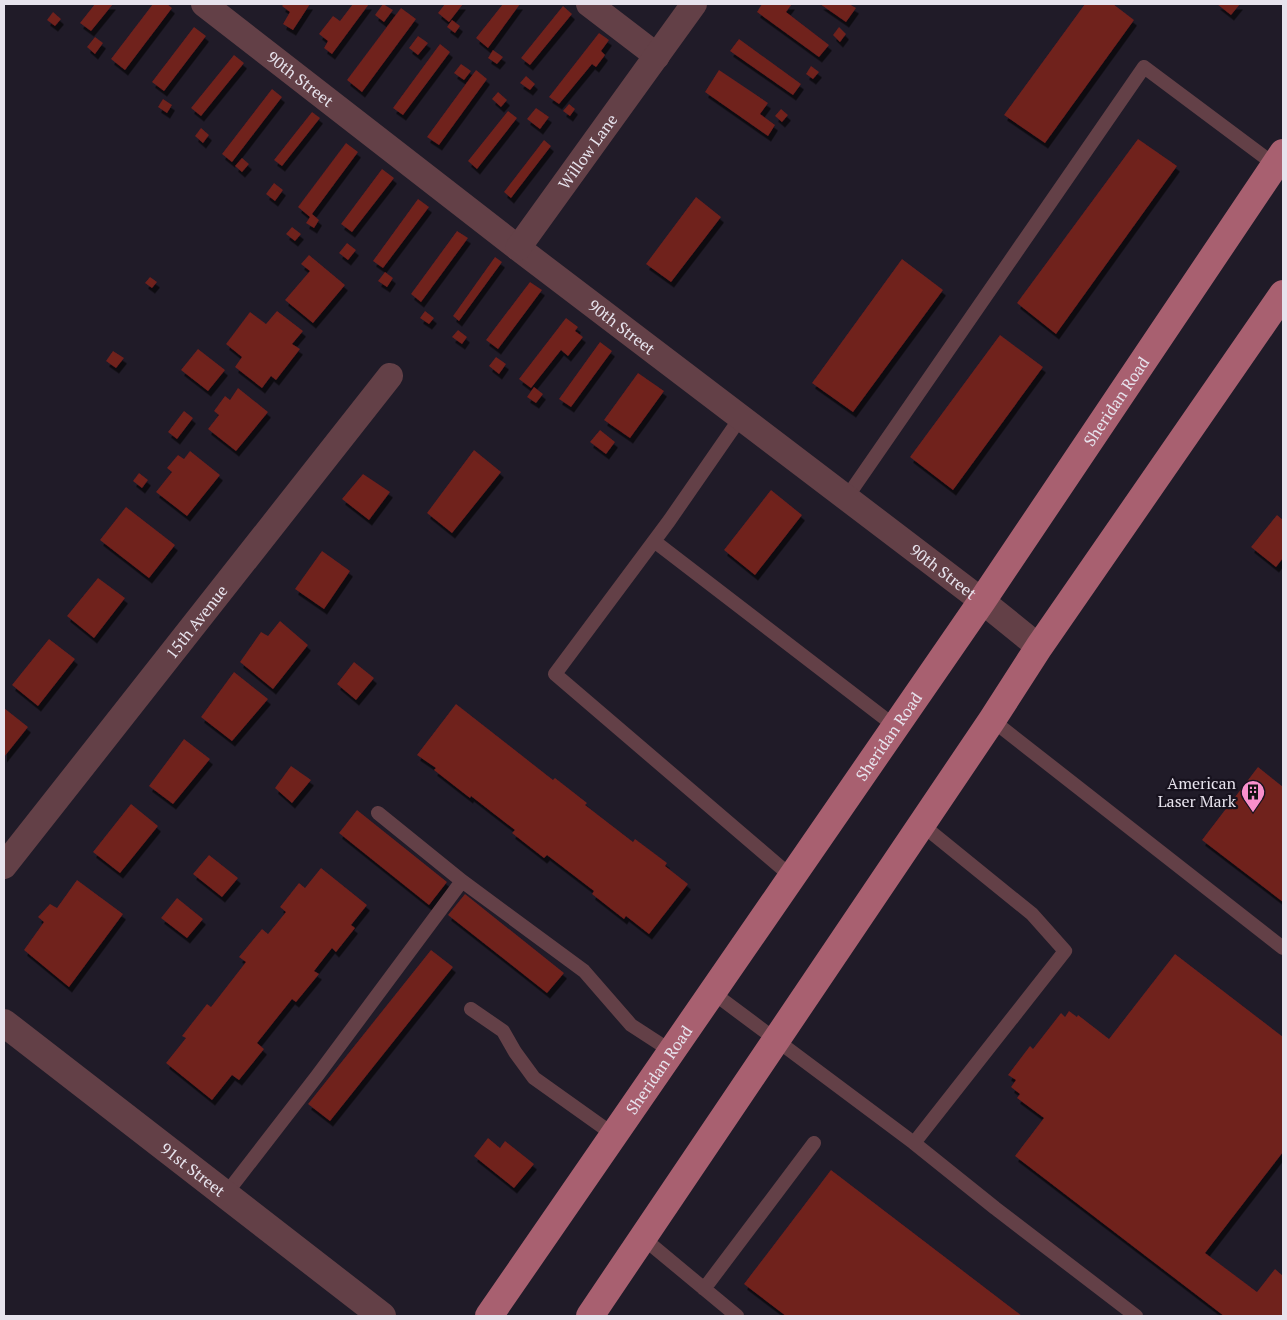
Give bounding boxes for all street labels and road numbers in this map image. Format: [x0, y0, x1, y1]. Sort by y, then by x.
street label: 90th Street [262, 46, 338, 112]
street label: Willow Lane [553, 109, 622, 194]
street label: 90th Street [584, 294, 660, 360]
street label: Sheridan Road [1078, 352, 1154, 450]
street label: 90th Street [905, 539, 981, 604]
street label: 15th Avenue [160, 580, 232, 663]
street label: Sheridan Road [850, 688, 927, 785]
street label: Sheridan Road [620, 1021, 697, 1119]
street label: 91st Street [156, 1137, 230, 1202]

